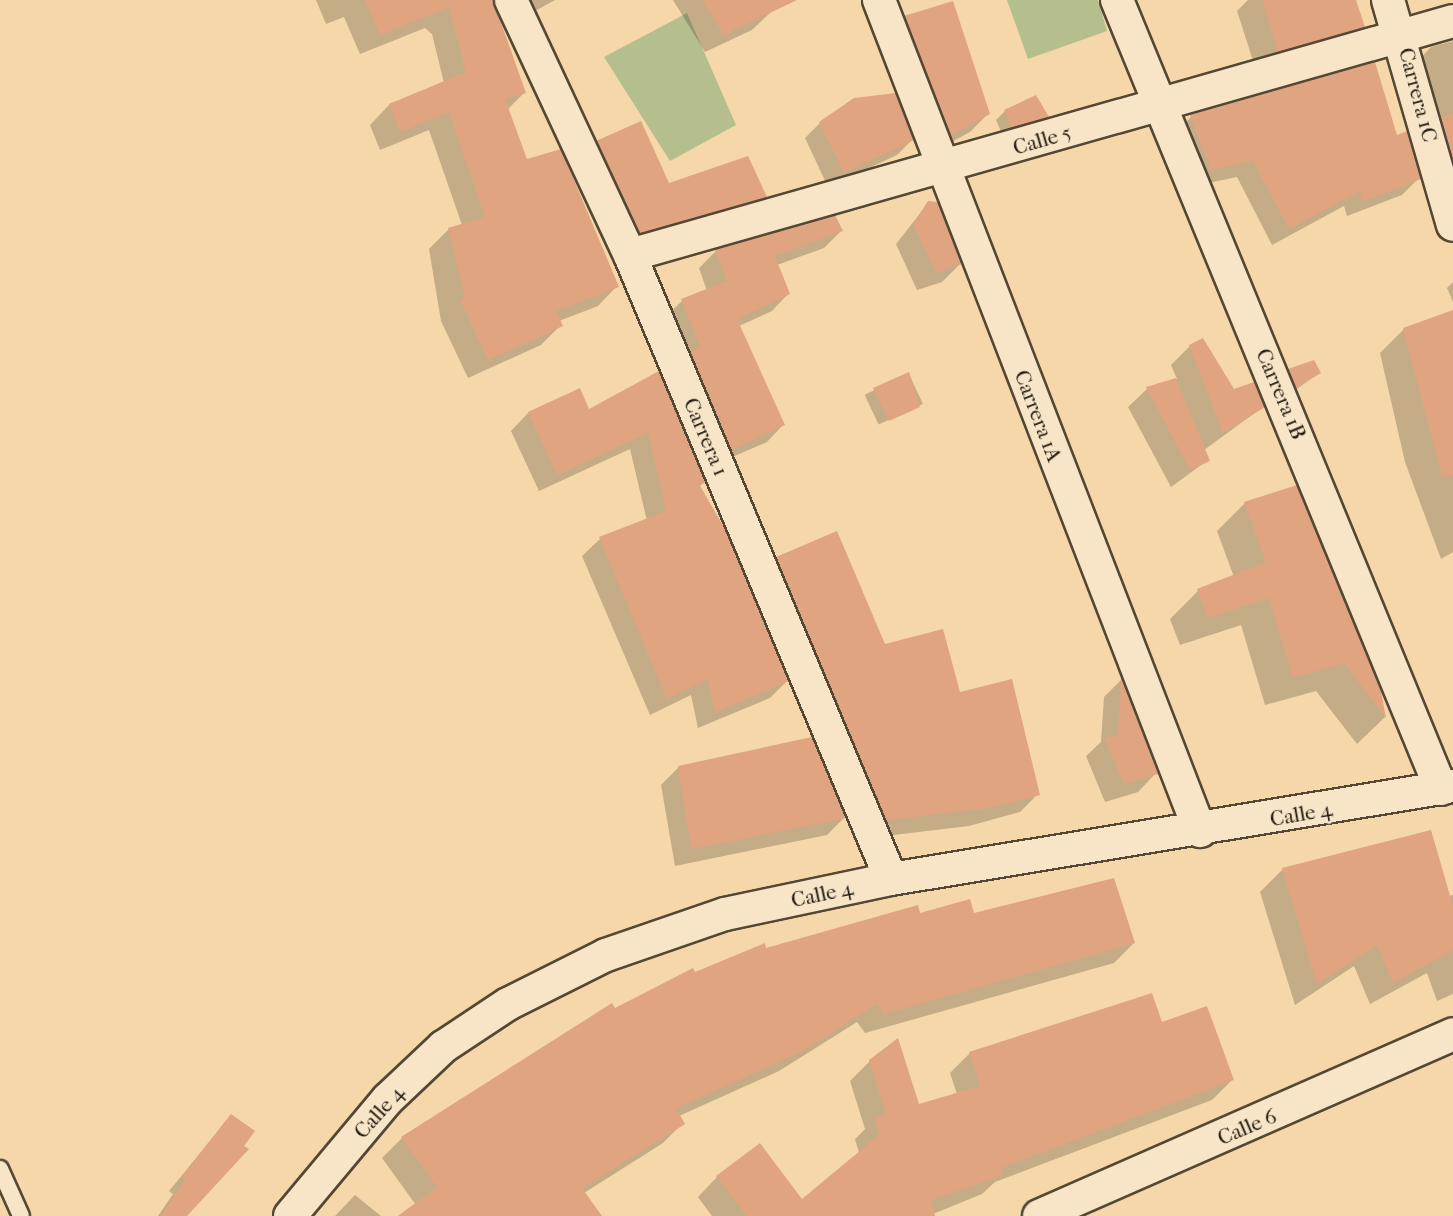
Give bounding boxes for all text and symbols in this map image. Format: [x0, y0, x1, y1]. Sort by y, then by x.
street label: Carrera 1C [1393, 45, 1443, 145]
street label: Calle 5 [1010, 120, 1074, 160]
street label: Carrera 1B [1251, 345, 1311, 443]
street label: Carrera 1A [1009, 367, 1067, 465]
street label: Carrera 1 [678, 394, 734, 480]
street label: Calle 4 [1268, 796, 1334, 832]
street label: Calle 4 [789, 875, 855, 913]
street label: Calle 4 [349, 1080, 409, 1144]
street label: Calle 6 [1214, 1103, 1280, 1151]

